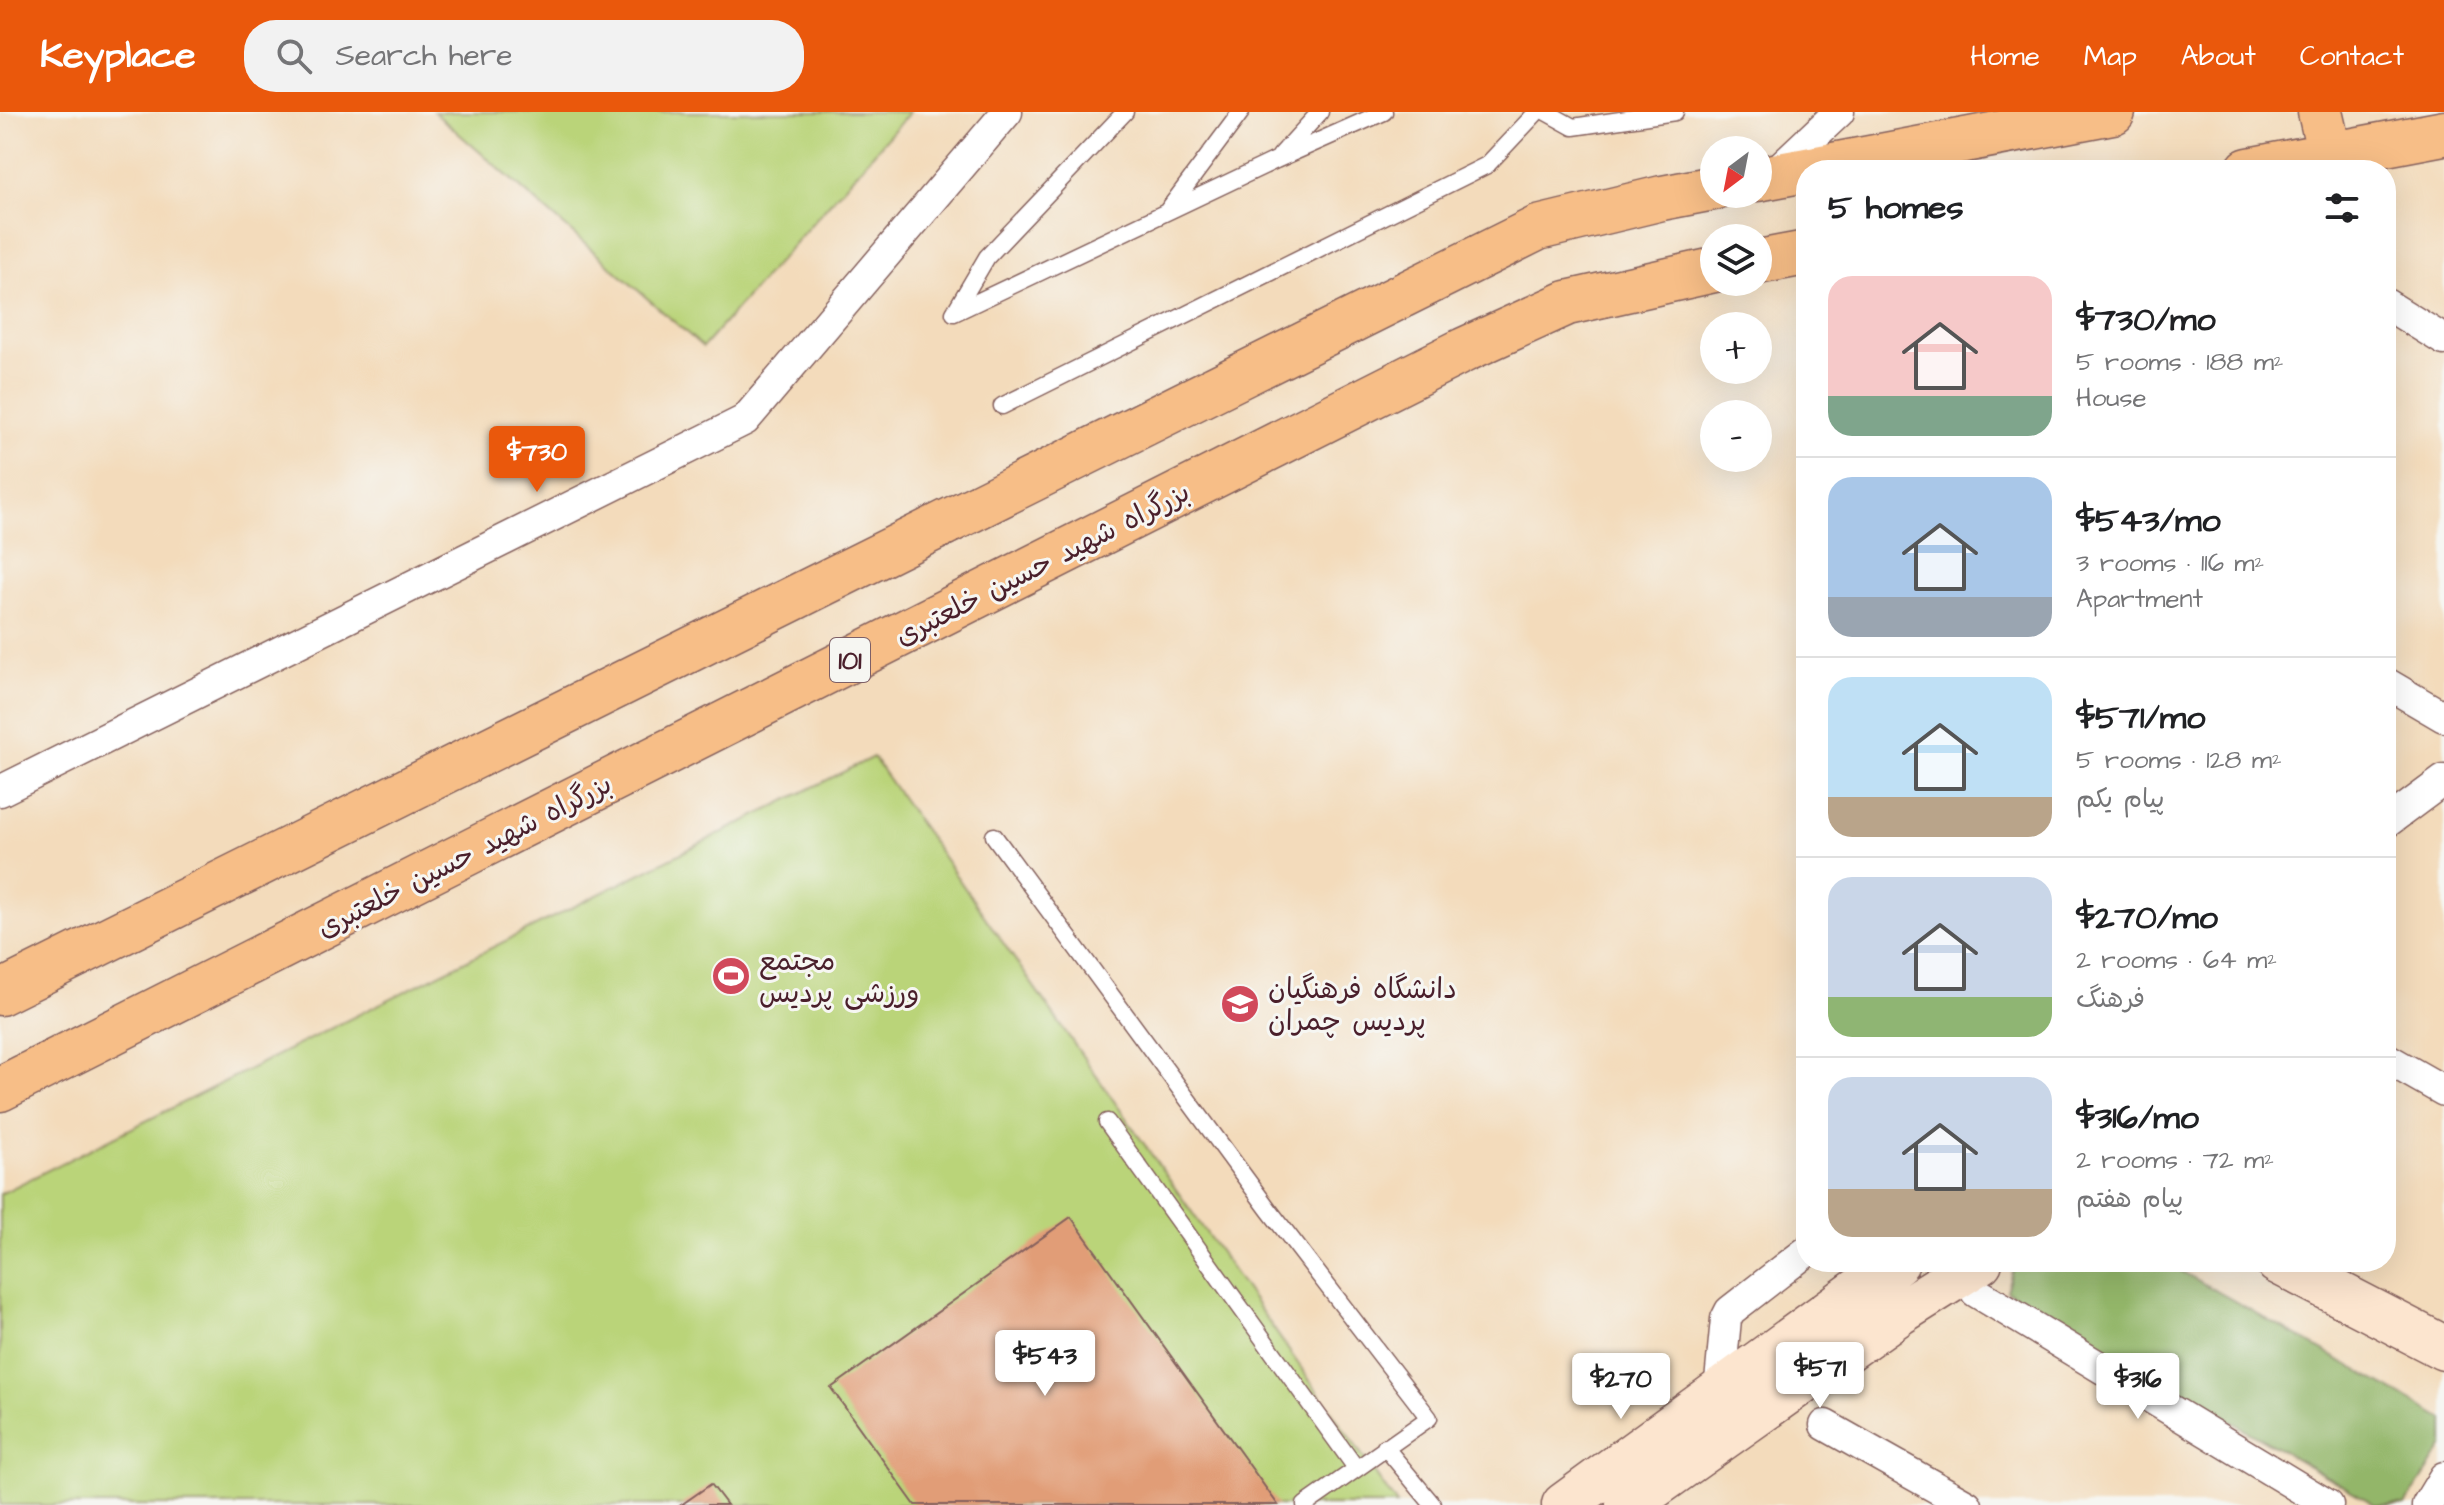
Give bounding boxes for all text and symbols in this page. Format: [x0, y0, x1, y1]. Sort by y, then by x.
search box [244, 20, 804, 92]
text: Keyplace [40, 30, 196, 82]
icon: search [272, 34, 316, 78]
text: Search here [336, 35, 513, 77]
text: Home [1970, 37, 2040, 76]
text: Map [2084, 37, 2137, 76]
text: About [2181, 37, 2256, 76]
text: Contact [2300, 37, 2404, 76]
north arrow [1700, 136, 1772, 208]
map controls [1700, 136, 1772, 472]
text: 5 homes [1828, 184, 1964, 232]
icon: filters [2320, 186, 2364, 230]
button: layers [1700, 224, 1772, 296]
text: $730/mo [2076, 296, 2216, 344]
icon: home [1892, 308, 1988, 404]
button: + [1700, 312, 1772, 384]
text: 5 rooms · 188 m² [2076, 344, 2284, 380]
text: House [2076, 380, 2147, 416]
button: − [1700, 400, 1772, 472]
pin: $730 [490, 426, 584, 494]
text: $730 [507, 434, 567, 470]
street label: بزرگراه شهید حسین خلعتبری [888, 473, 1197, 656]
text: $543/mo [2076, 497, 2221, 545]
icon: home [1892, 509, 1988, 605]
text: 3 rooms · 116 m² [2076, 545, 2264, 581]
text: Apartment [2076, 581, 2203, 617]
road number: 101 [830, 638, 870, 682]
text: $571/mo [2076, 694, 2205, 742]
icon: home [1892, 709, 1988, 805]
text: 5 rooms · 128 m² [2076, 742, 2282, 778]
street label: بزرگراه شهید حسین خلعتبری [310, 765, 619, 948]
text: پیام یکم [2076, 781, 2165, 817]
text: $270/mo [2076, 894, 2218, 942]
icon: home [1892, 909, 1988, 1005]
place label: مجتمع ورزشی پردیس [759, 942, 919, 1013]
text: 2 rooms · 64 m² [2076, 942, 2277, 978]
sports icon: مجتمع ورزشی پردیس [710, 955, 752, 997]
place label: دانشگاه فرهنگیان پردیس چمران [1268, 970, 1457, 1041]
text: فرهنگ [2076, 981, 2145, 1017]
school or university icon: دانشگاه فرهنگیان پردیس چمران [1219, 983, 1261, 1025]
text: $316/mo [2076, 1094, 2199, 1142]
icon: home [1892, 1109, 1988, 1205]
text: 2 rooms · 72 m² [2076, 1142, 2274, 1178]
text: پیام هفتم [2076, 1181, 2183, 1217]
pin: $543 [998, 1330, 1092, 1398]
text: $543 [1013, 1338, 1077, 1374]
pin: $571 [1773, 1342, 1867, 1410]
text: $571 [1794, 1350, 1846, 1386]
pin: $270 [1574, 1353, 1668, 1421]
pin: $316 [2091, 1353, 2185, 1421]
text: $270 [1590, 1361, 1652, 1397]
text: $316 [2114, 1361, 2162, 1397]

